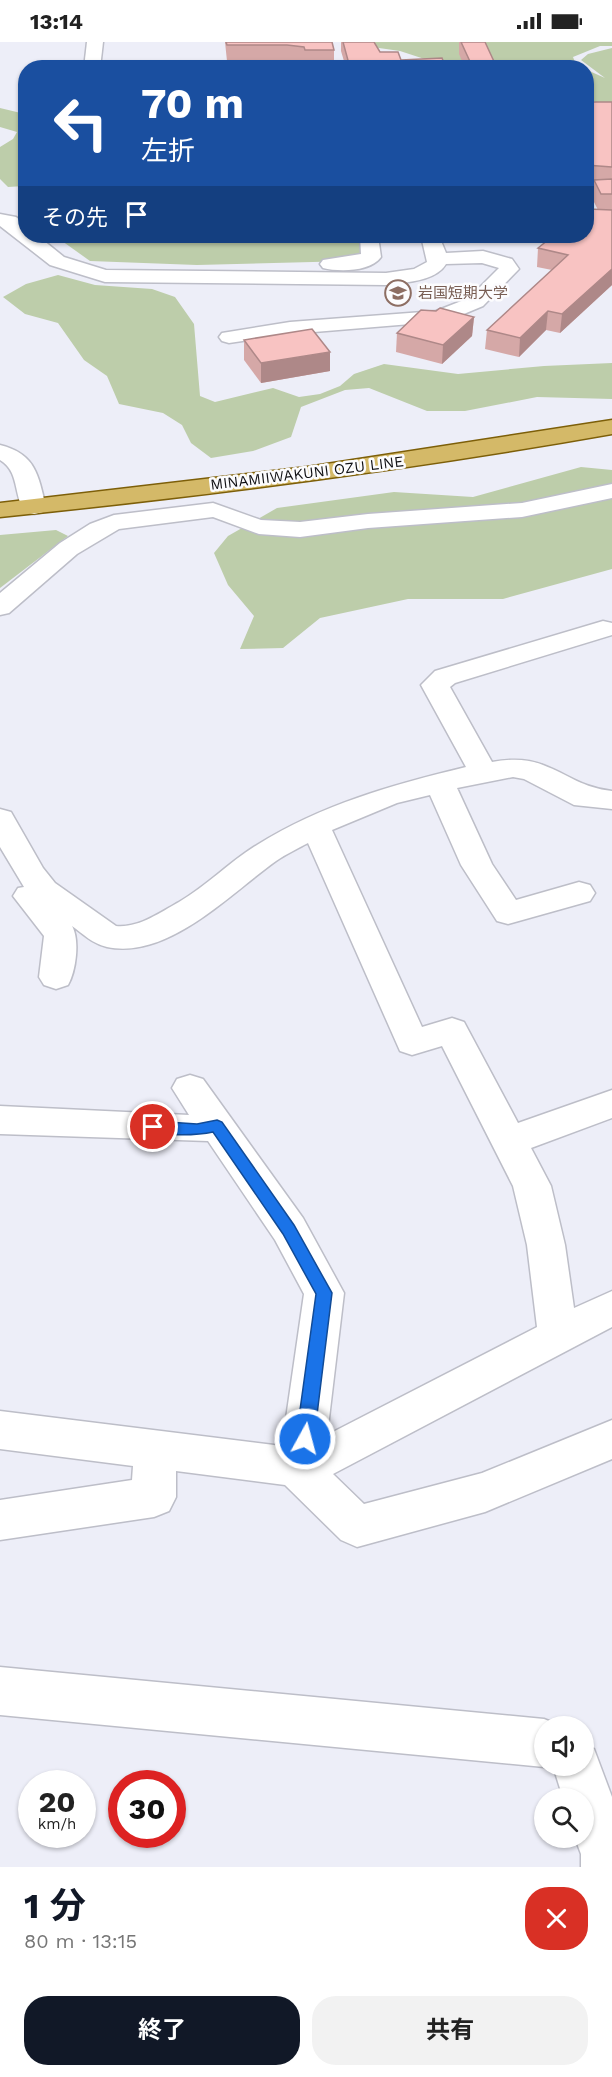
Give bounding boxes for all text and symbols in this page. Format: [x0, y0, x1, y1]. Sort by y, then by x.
text: 13:14 [30, 9, 83, 34]
text: 70 m [141, 79, 244, 128]
icon: left [42, 84, 120, 162]
text: 左折 [141, 135, 195, 167]
icon: arrive [120, 198, 153, 231]
text: その先 [42, 205, 108, 230]
school or university icon: 岩国短期大学 [383, 278, 413, 308]
place label: 岩国短期大学 [418, 284, 508, 302]
street label: MINAMIIWAKUNI OZU LINE [209, 452, 405, 494]
pin [127, 1101, 178, 1152]
icon: arrive [136, 1110, 169, 1143]
position arrow [273, 1407, 337, 1471]
map controls [534, 1716, 594, 1848]
button: sound [534, 1716, 594, 1776]
speed limit sign: 30 [108, 1770, 186, 1848]
text: 20 [38, 1784, 76, 1819]
button: search [534, 1788, 594, 1848]
text: km/h [38, 1815, 76, 1833]
text: 1 分 [24, 1885, 86, 1927]
button: close [525, 1887, 588, 1950]
text: 80 m · 13:15 [24, 1929, 137, 1953]
button: 終了 [24, 1996, 300, 2065]
button: 共有 [312, 1996, 588, 2065]

